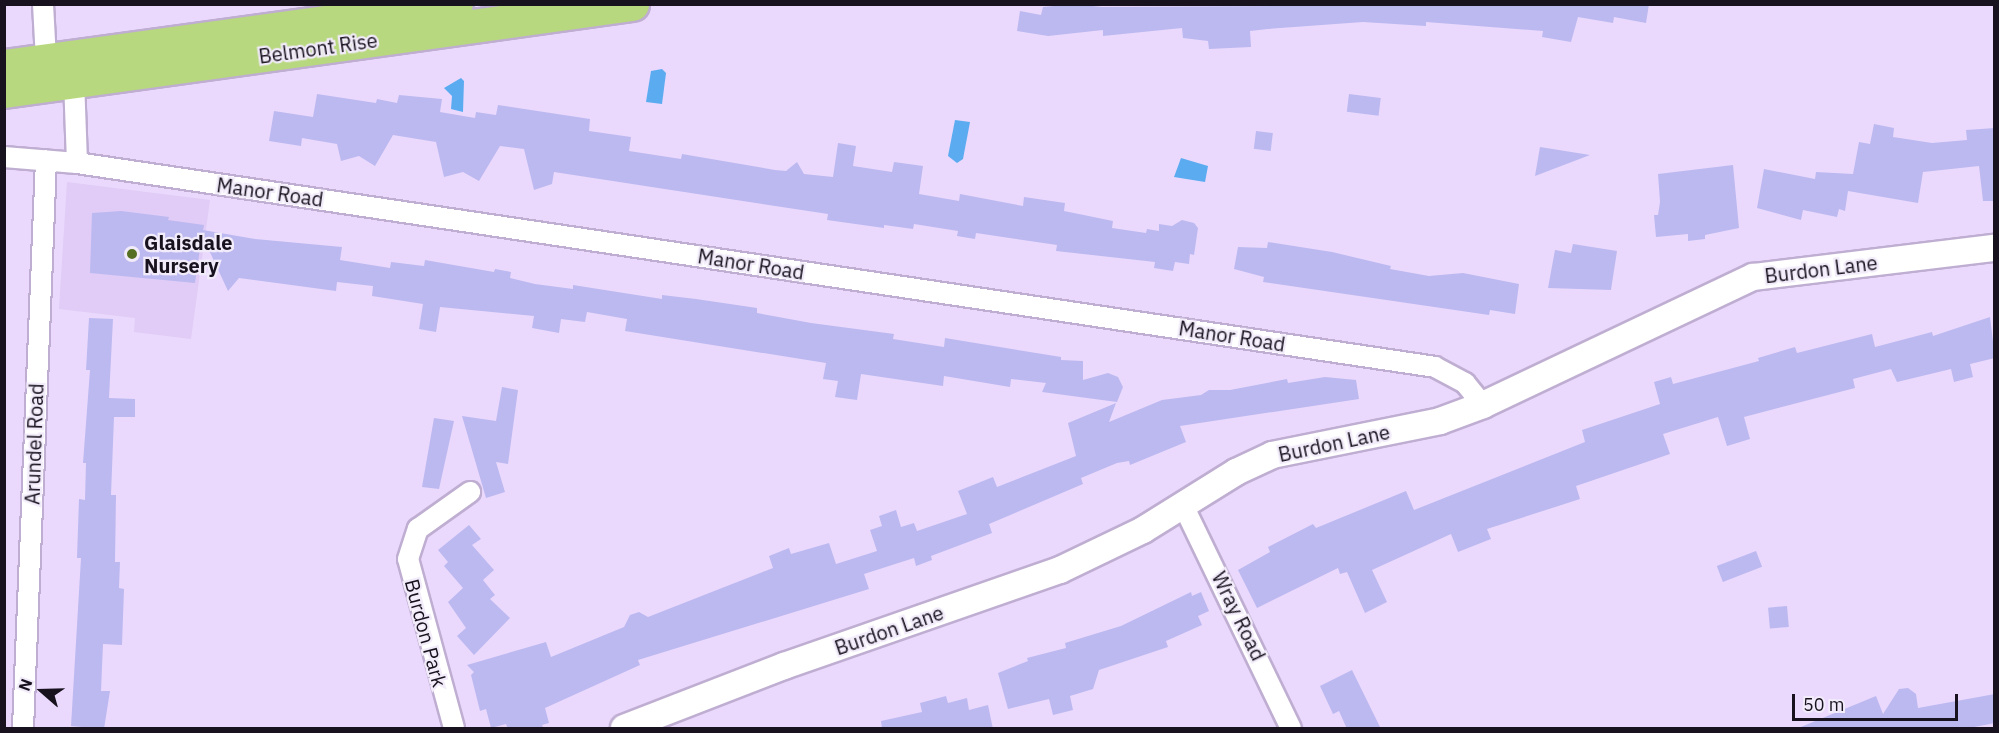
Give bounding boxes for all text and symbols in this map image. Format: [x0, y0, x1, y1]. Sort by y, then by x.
street label: Belmont Rise [257, 28, 379, 68]
street label: Manor Road [215, 173, 325, 211]
place label: Glaisdale Nursery [144, 231, 232, 278]
street label: Manor Road [696, 244, 806, 284]
marker: Glaisdale Nursery [125, 247, 139, 261]
street label: Burdon Lane [1763, 250, 1879, 288]
street label: Manor Road [1177, 316, 1287, 356]
street label: Arundel Road [20, 383, 48, 505]
street label: Burdon Lane [1276, 419, 1392, 467]
street label: Wray Road [1207, 568, 1271, 664]
street label: Burdon Park [400, 576, 452, 690]
street label: Burdon Lane [831, 600, 947, 660]
north arrow [12, 661, 72, 721]
text: N [14, 676, 36, 694]
scale bar [1795, 682, 1962, 720]
text: 50 m [1803, 693, 1845, 716]

